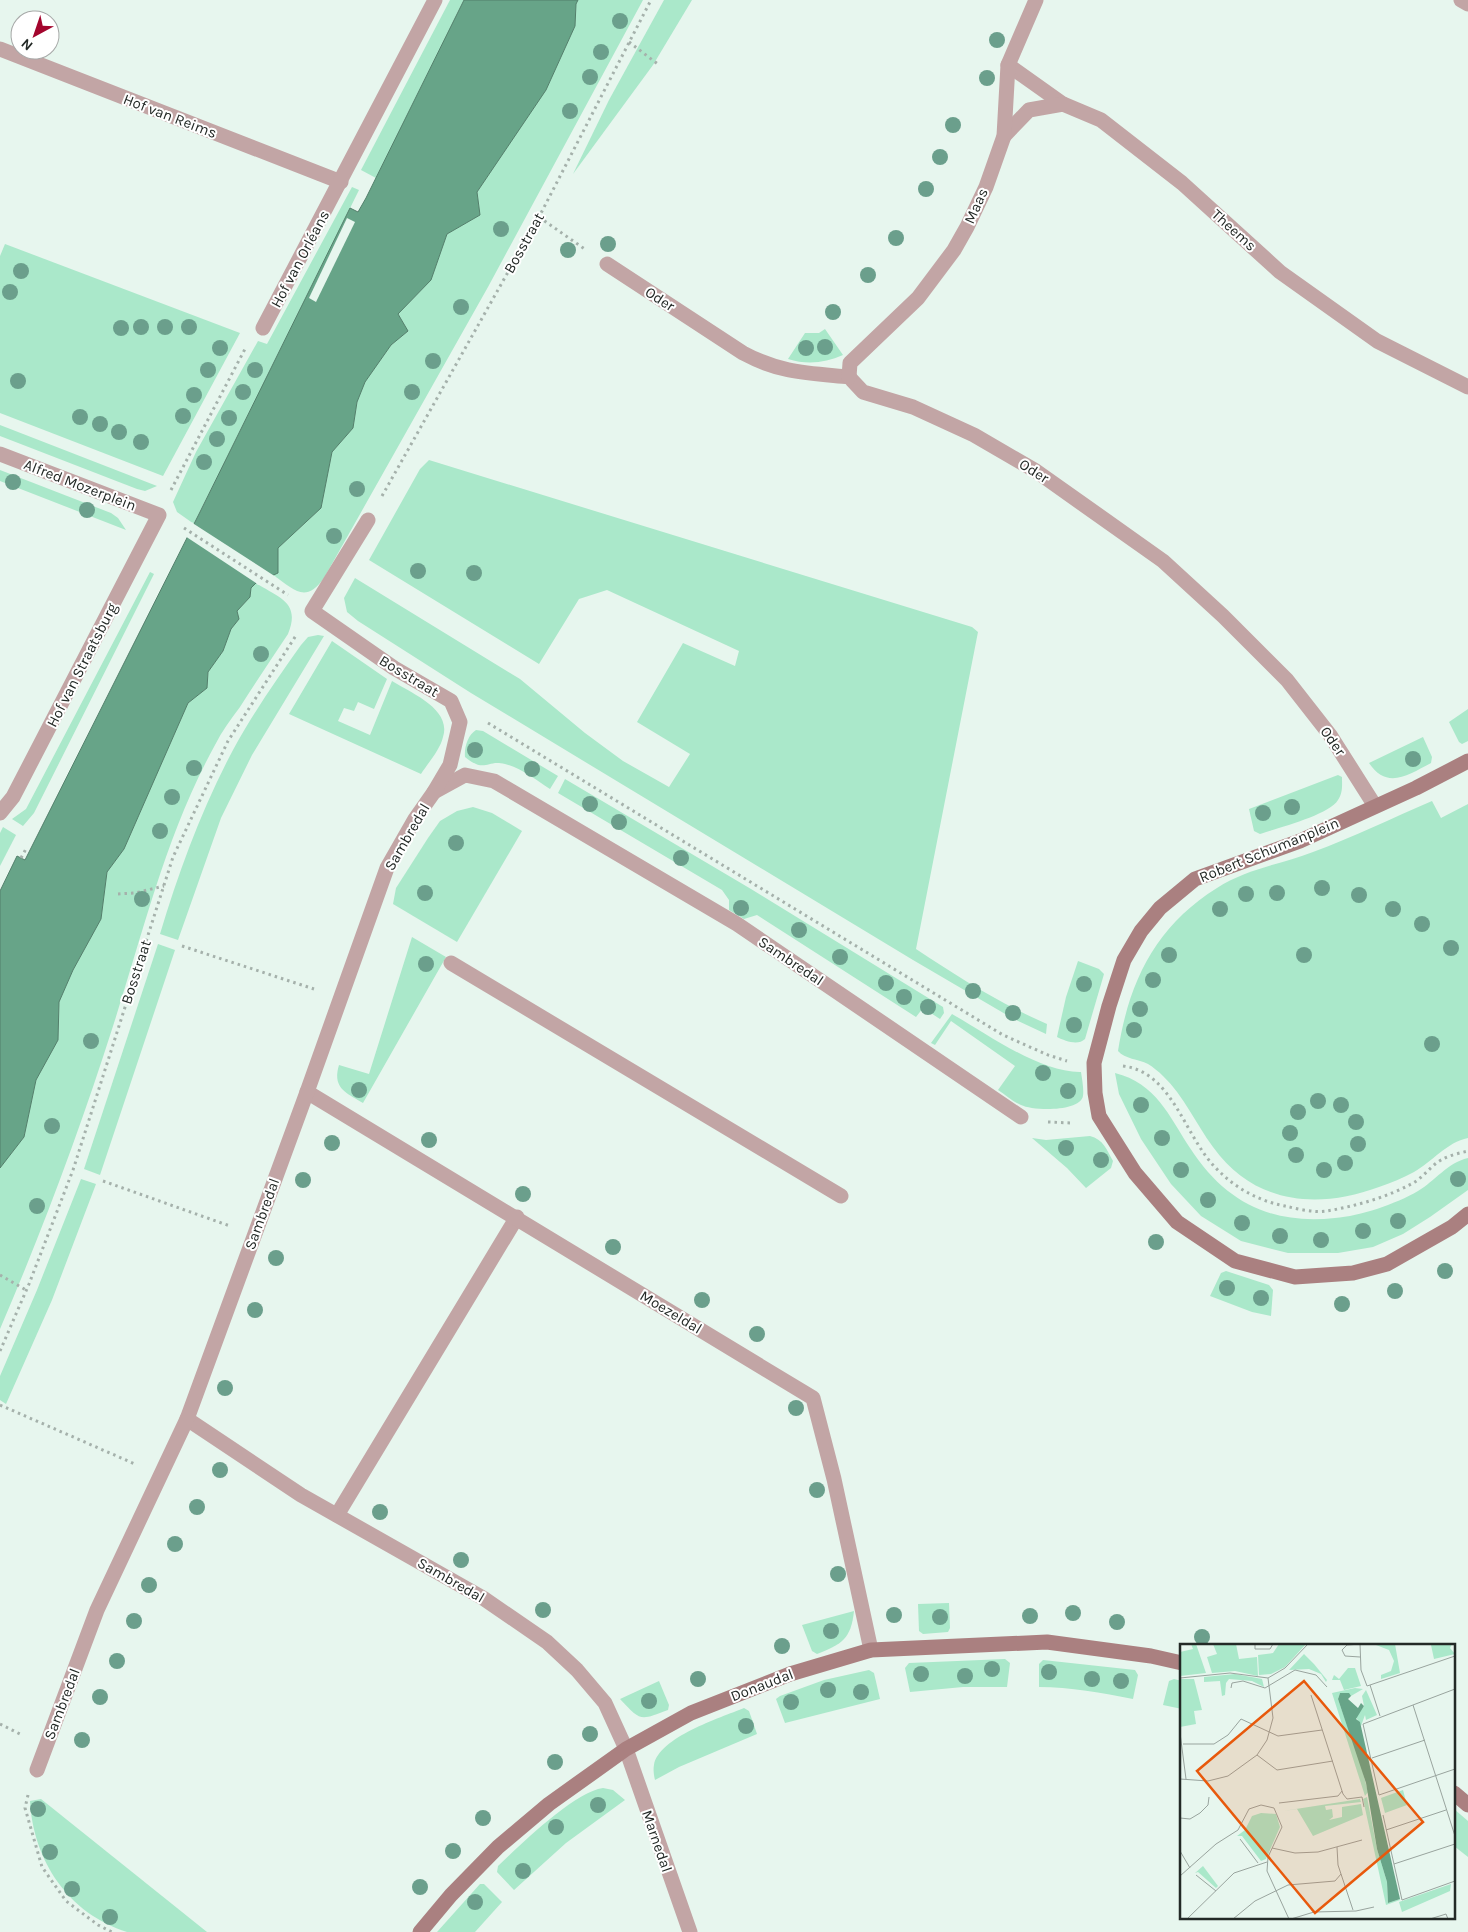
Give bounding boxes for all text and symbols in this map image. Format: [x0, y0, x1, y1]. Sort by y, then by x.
north arrow [10, 10, 60, 60]
text: N [18, 35, 36, 54]
street label: Hof van Reims [121, 90, 219, 142]
street label: Maas [960, 185, 992, 227]
street label: Theems [1208, 205, 1260, 255]
street label: Hof van Orléans [267, 207, 333, 311]
street label: Bosstraat [500, 209, 548, 276]
street label: Oder [642, 283, 679, 315]
street label: Alfred Mozerplein [21, 455, 139, 515]
street label: Oder [1016, 455, 1053, 487]
street label: Hof van Straatsburg [43, 599, 121, 730]
street label: Bosstraat [376, 651, 442, 701]
street label: Oder [1317, 723, 1350, 760]
street label: Sambredal [381, 800, 433, 874]
street label: Robert Schumanplein [1197, 814, 1341, 886]
street label: Sambredal [755, 933, 827, 989]
street label: Bosstraat [117, 937, 155, 1006]
street label: Sambredal [241, 1176, 283, 1252]
street label: Moezeldal [637, 1287, 705, 1337]
street label: Sambredal [414, 1554, 488, 1606]
inset map [1180, 1644, 1456, 1920]
street label: Donaudal [728, 1665, 796, 1705]
street label: Sambredal [40, 1666, 84, 1742]
street label: Marnedal [638, 1808, 676, 1874]

